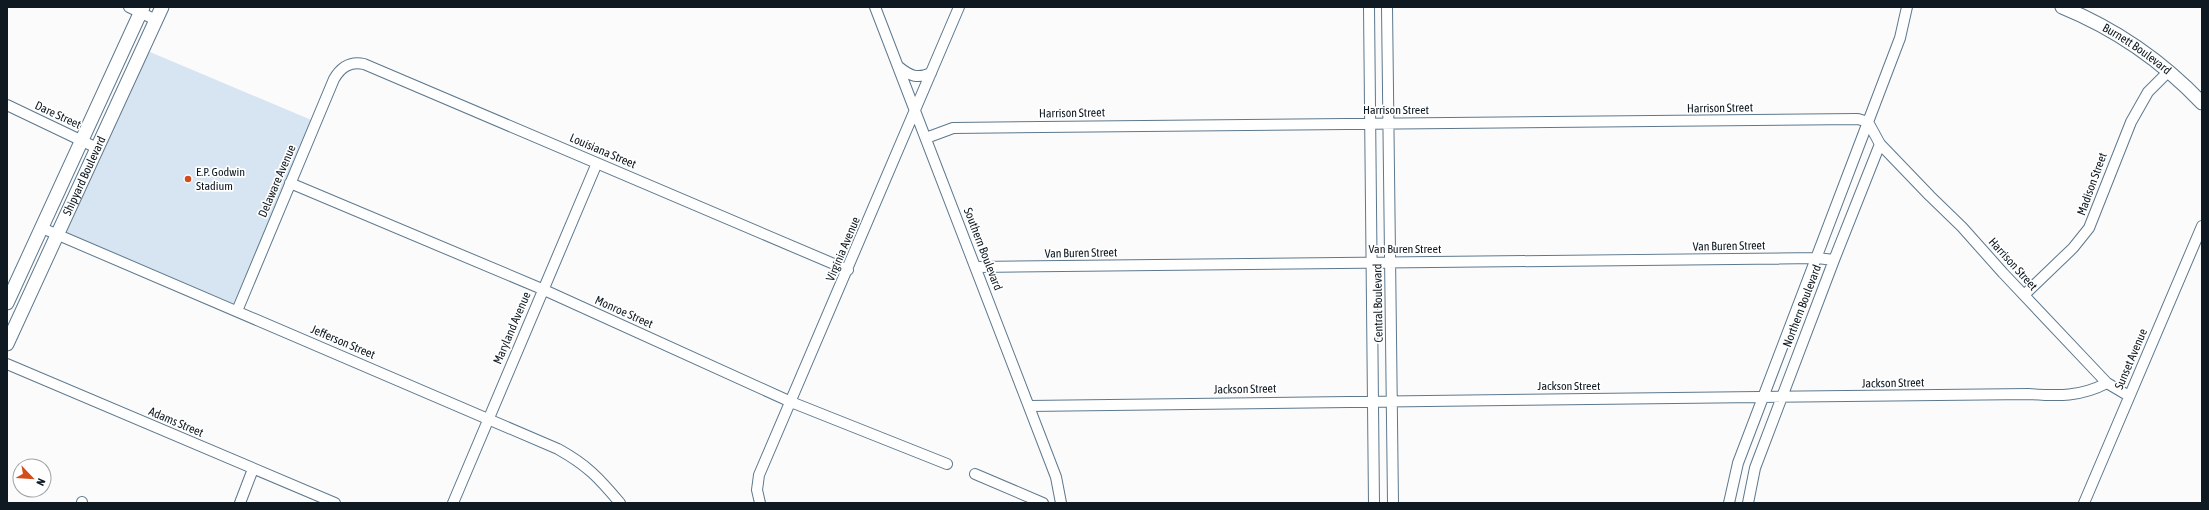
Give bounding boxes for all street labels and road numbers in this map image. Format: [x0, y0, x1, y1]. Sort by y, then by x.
street label: Burnett Boulevard [2100, 21, 2174, 77]
street label: Dare Street [33, 98, 84, 132]
street label: Harrison Street [1687, 100, 1754, 116]
street label: Harrison Street [1363, 103, 1430, 117]
street label: Harrison Street [1039, 105, 1106, 121]
street label: Louisiana Street [568, 131, 639, 171]
street label: Shipyard Boulevard [60, 134, 109, 218]
street label: Delaware Avenue [255, 143, 299, 219]
street label: Madison Street [2074, 150, 2110, 217]
street label: Southern Boulevard [961, 206, 1005, 292]
street label: Virginia Avenue [823, 215, 863, 283]
street label: Harrison Street [1986, 235, 2041, 294]
street label: Van Buren Street [1692, 238, 1766, 254]
street label: Van Buren Street [1369, 242, 1442, 256]
street label: Van Buren Street [1044, 245, 1118, 261]
street label: Central Boulevard [1370, 263, 1386, 343]
street label: Northern Boulevard [1780, 263, 1824, 349]
street label: Maryland Avenue [490, 290, 534, 366]
street label: Monroe Street [593, 293, 656, 331]
street label: Jefferson Street [309, 322, 378, 362]
street label: Sunset Avenue [2112, 326, 2150, 392]
street label: Jackson Street [1861, 375, 1925, 391]
street label: Jackson Street [1538, 379, 1601, 393]
street label: Jackson Street [1213, 381, 1277, 397]
street label: Adams Street [147, 404, 206, 440]

